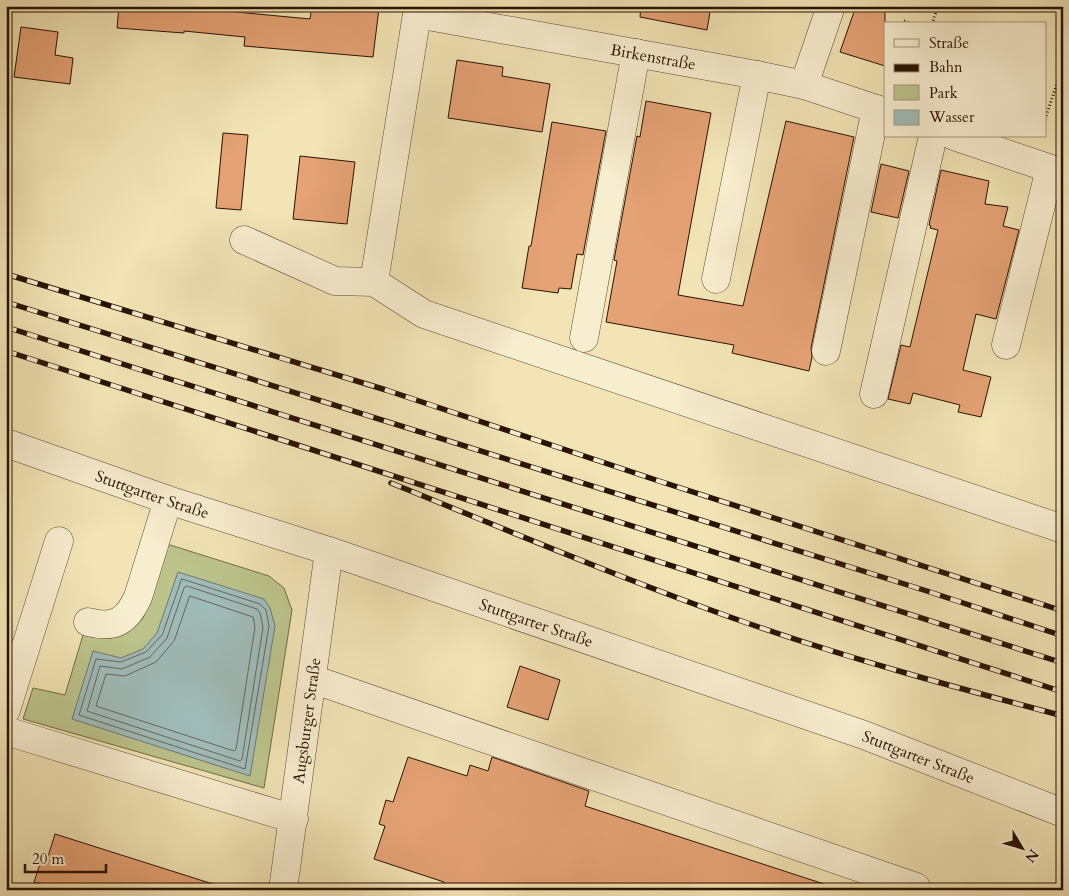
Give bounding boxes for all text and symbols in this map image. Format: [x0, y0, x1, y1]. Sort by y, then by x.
legend [884, 22, 1046, 138]
text: Straße [929, 33, 969, 53]
street label: Birkenstraße [609, 39, 697, 76]
text: Bahn [929, 57, 963, 77]
text: Park [929, 83, 958, 103]
text: Wasser [928, 107, 975, 127]
street label: Stuttgarter Straße [92, 465, 212, 524]
street label: Stuttgarter Straße [476, 594, 596, 653]
street label: Augsburger Straße [288, 656, 326, 785]
street label: Stuttgarter Straße [859, 725, 978, 789]
north arrow [996, 824, 1046, 874]
scale bar [25, 841, 106, 873]
text: N [1021, 845, 1043, 866]
text: 20 m [32, 849, 64, 869]

